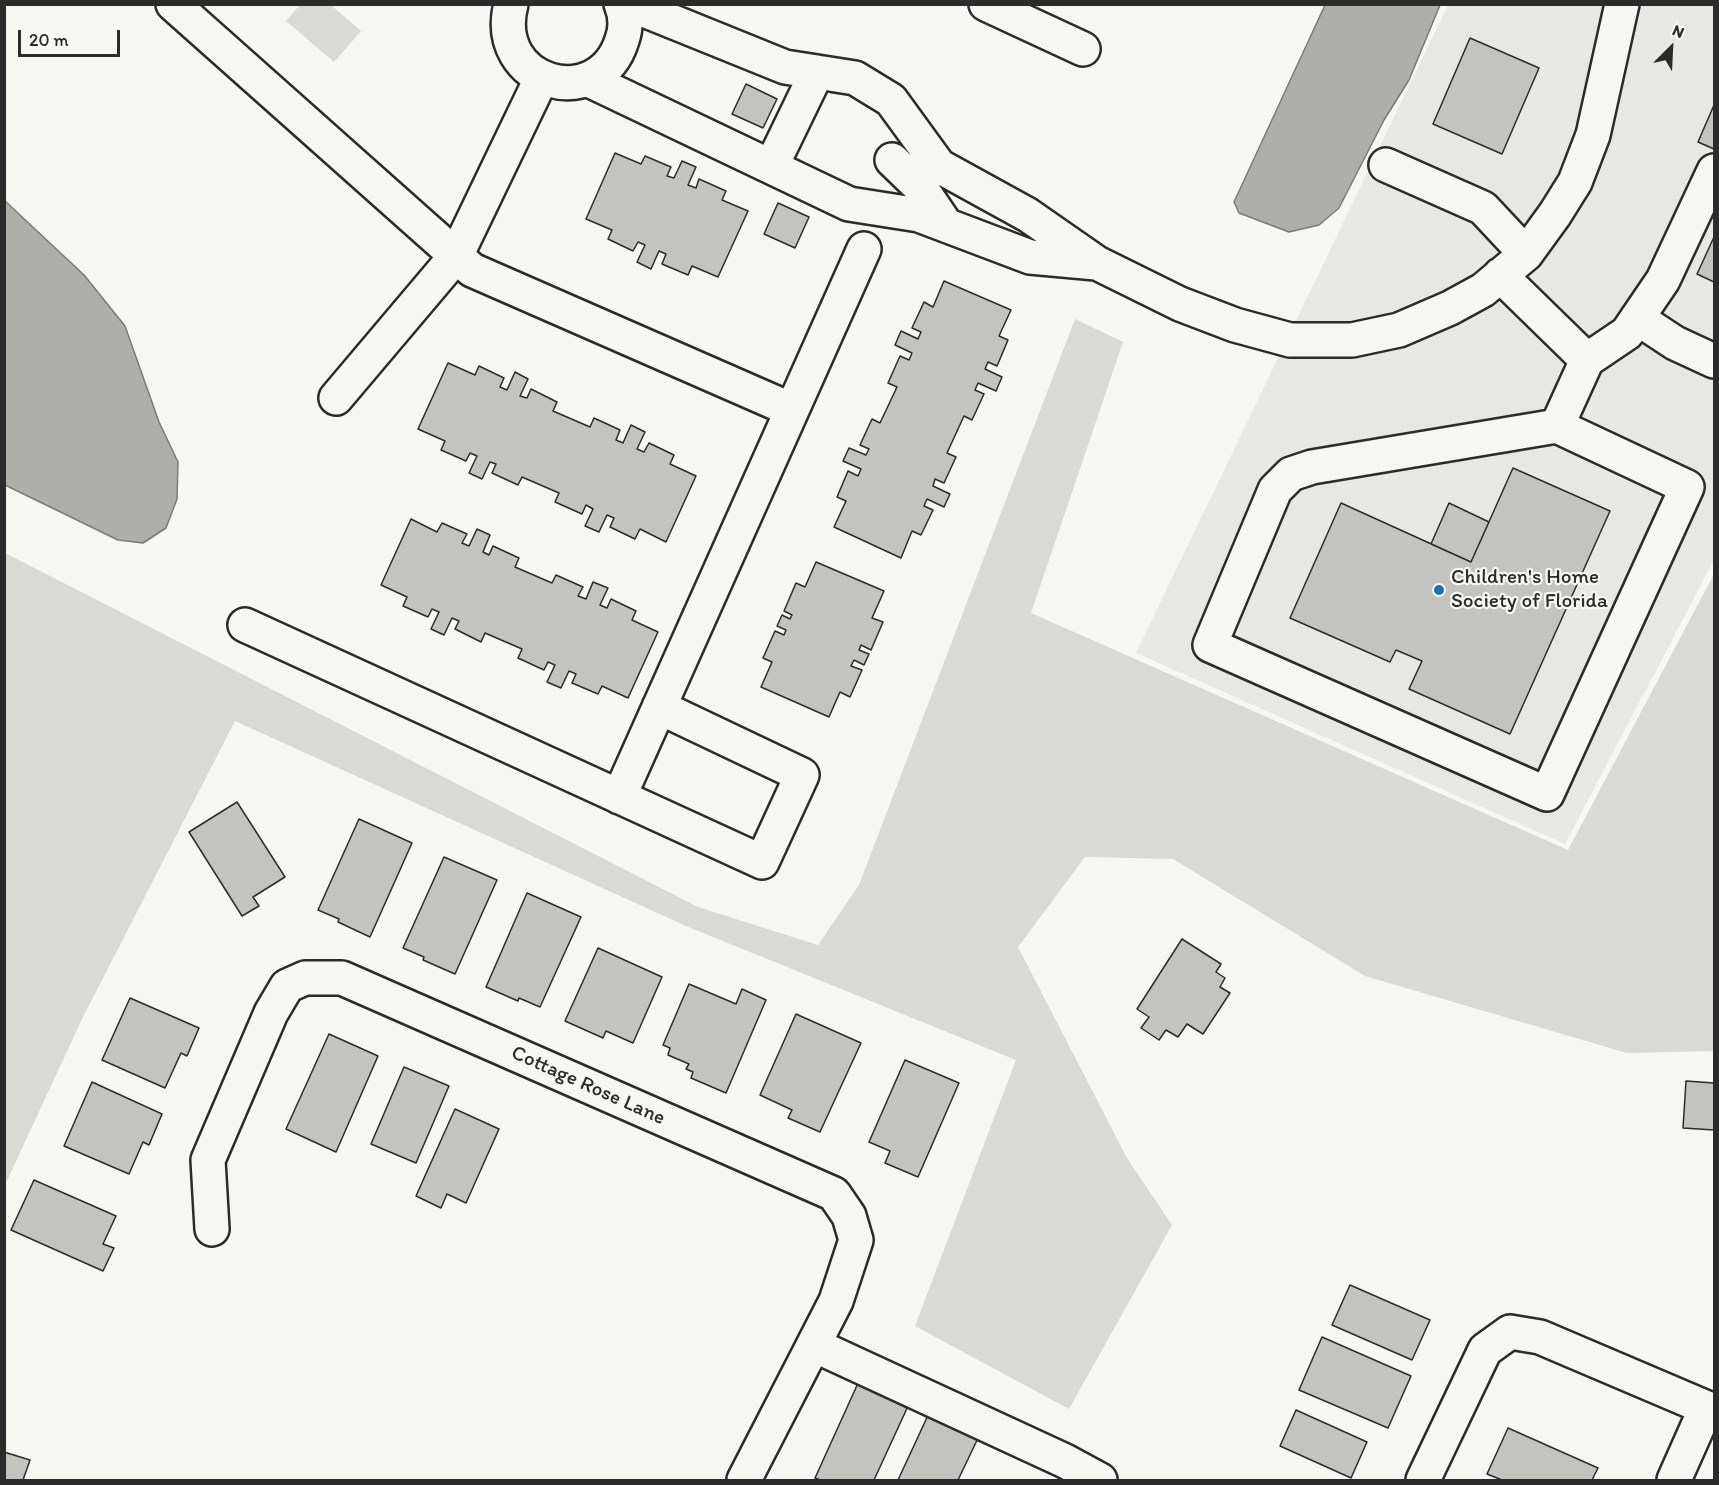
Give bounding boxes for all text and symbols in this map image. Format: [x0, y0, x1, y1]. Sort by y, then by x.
scale bar [21, 18, 123, 56]
north arrow [1641, 18, 1701, 78]
text: N [1670, 20, 1687, 42]
text: 20 m [29, 29, 69, 51]
place label: Children's Home Society of Florida [1451, 565, 1608, 615]
marker: Children's Home Society of Florida [1432, 583, 1446, 597]
street label: Cottage Rose Lane [507, 1041, 669, 1131]

